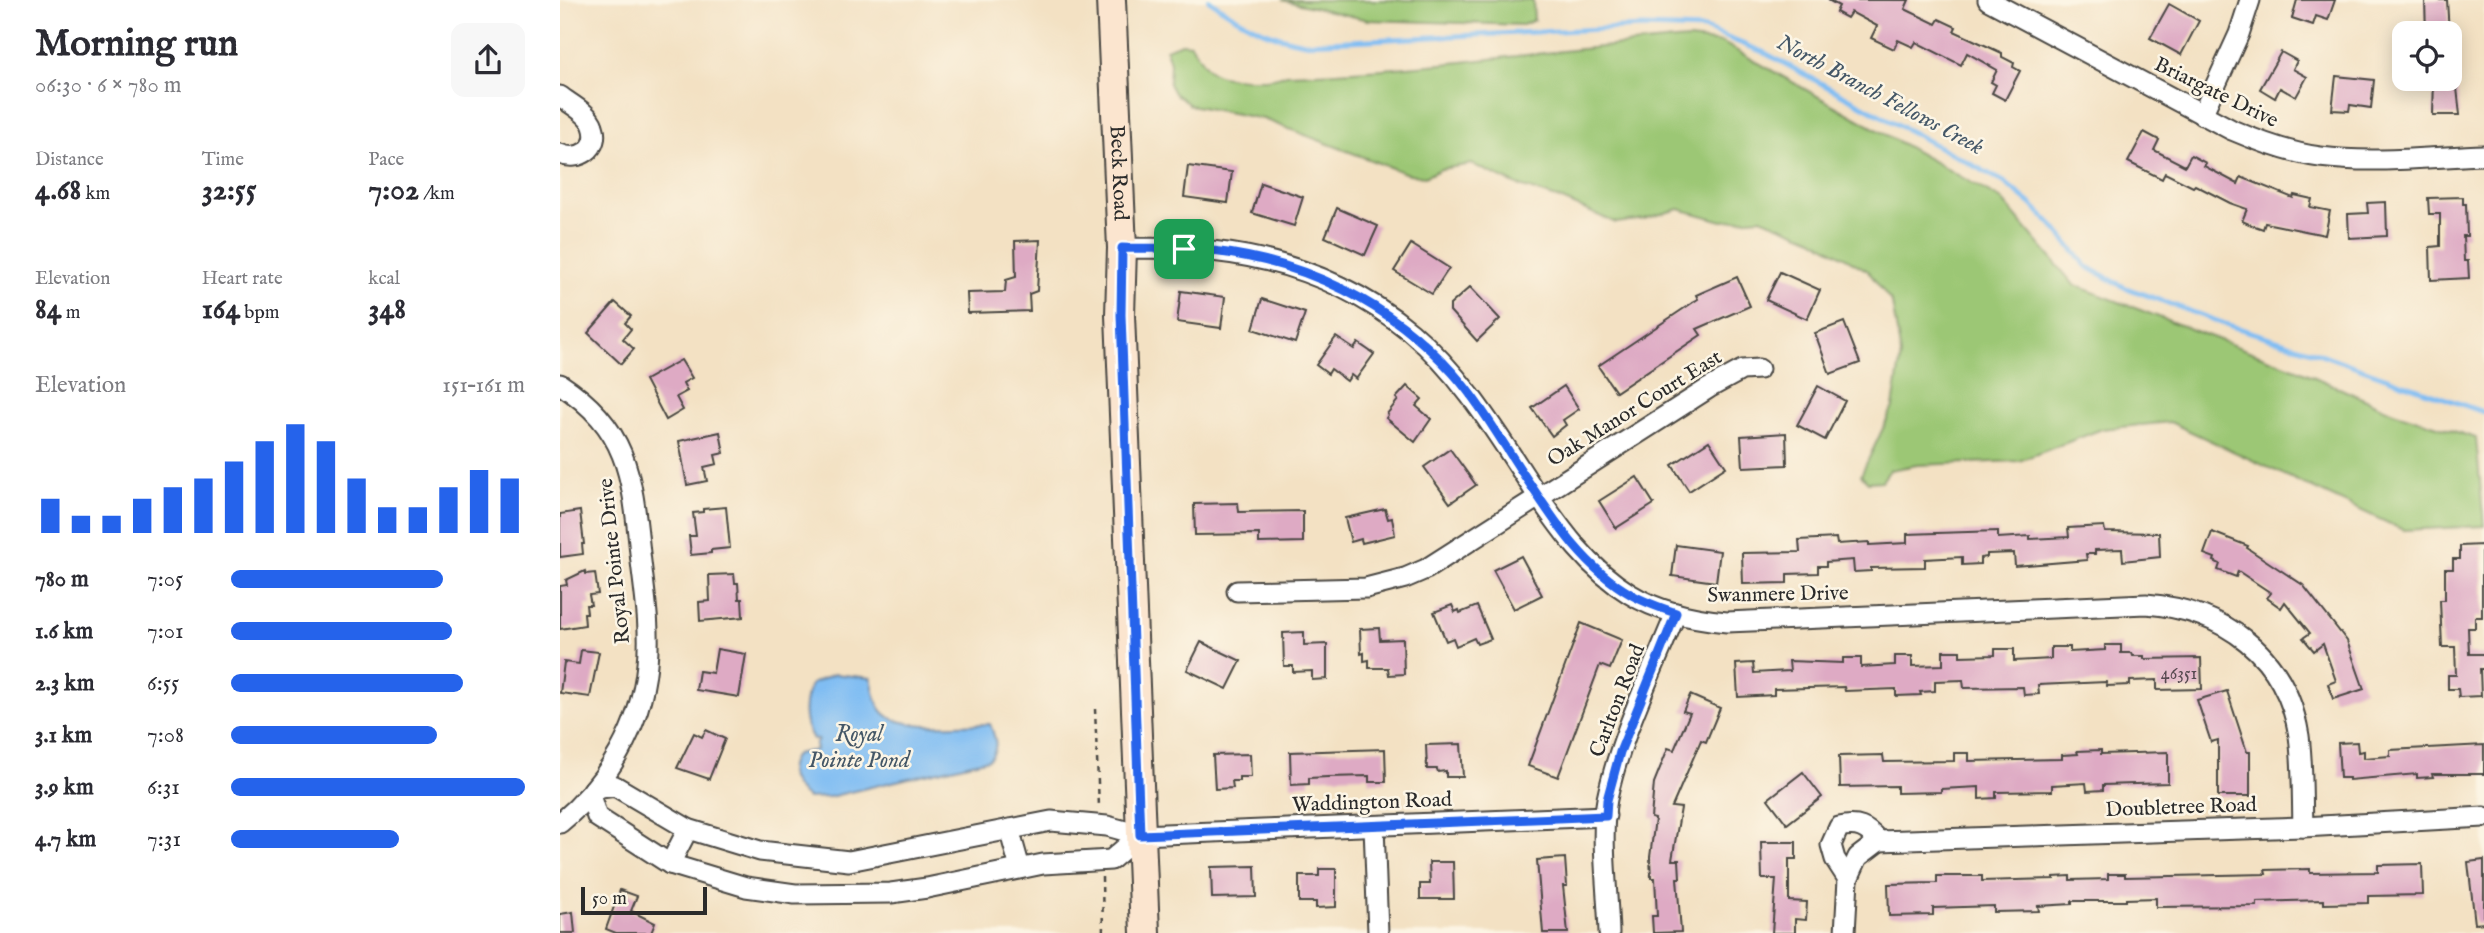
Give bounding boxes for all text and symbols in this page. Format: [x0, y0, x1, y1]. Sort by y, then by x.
text: Morning run [35, 21, 238, 69]
map controls [2392, 21, 2462, 91]
button: locate [2392, 21, 2462, 91]
button: share [451, 23, 525, 97]
water label: North Branch Fellows Creek [1772, 28, 1988, 162]
street label: Briargate Drive [2149, 51, 2283, 135]
text: 06:30 · 6 × 780 m [35, 71, 182, 100]
street label: Beck Road [1103, 124, 1134, 222]
text: Distance [35, 148, 104, 172]
text: Time [202, 148, 244, 172]
text: Pace [368, 148, 404, 172]
text: 4.68 [35, 172, 81, 210]
text: 32:55 [202, 172, 257, 210]
text: 7:02 [368, 172, 419, 210]
text: km [81, 182, 110, 206]
text: /km [419, 182, 455, 206]
pin [1154, 219, 1214, 279]
icon: arrive [1165, 230, 1203, 268]
text: Elevation [35, 267, 110, 291]
text: Heart rate [202, 267, 283, 291]
text: kcal [368, 267, 400, 291]
text: 84 [35, 291, 61, 329]
text: 164 [202, 291, 240, 329]
text: 348 [368, 291, 406, 329]
text: m [61, 301, 80, 325]
text: bpm [240, 301, 279, 325]
street label: Oak Manor Court East [1543, 344, 1727, 474]
text: Elevation [35, 371, 126, 400]
text: 151–161 m [442, 371, 525, 400]
street label: Royal Pointe Drive [593, 476, 637, 645]
text: 780 m [35, 565, 89, 594]
text: 7:05 [147, 565, 183, 594]
street label: Swanmere Drive [1707, 580, 1849, 610]
text: 1.6 km [35, 617, 93, 646]
text: 7:01 [147, 617, 184, 646]
street label: Carlton Road [1584, 640, 1652, 761]
house number: 46351 [2161, 663, 2197, 686]
text: 2.3 km [35, 669, 94, 698]
text: 6:55 [147, 669, 179, 698]
water label: Royal Pointe Pond [808, 720, 912, 775]
text: 3.1 km [35, 721, 92, 750]
text: 7:08 [147, 721, 184, 750]
text: 3.9 km [35, 773, 94, 802]
text: 6:31 [147, 773, 180, 802]
street label: Waddington Road [1292, 787, 1453, 819]
street label: Doubletree Road [2105, 792, 2258, 824]
text: 4.7 km [35, 825, 96, 854]
text: 7:31 [147, 825, 181, 854]
scale bar [581, 884, 707, 916]
text: 50 m [592, 887, 627, 911]

